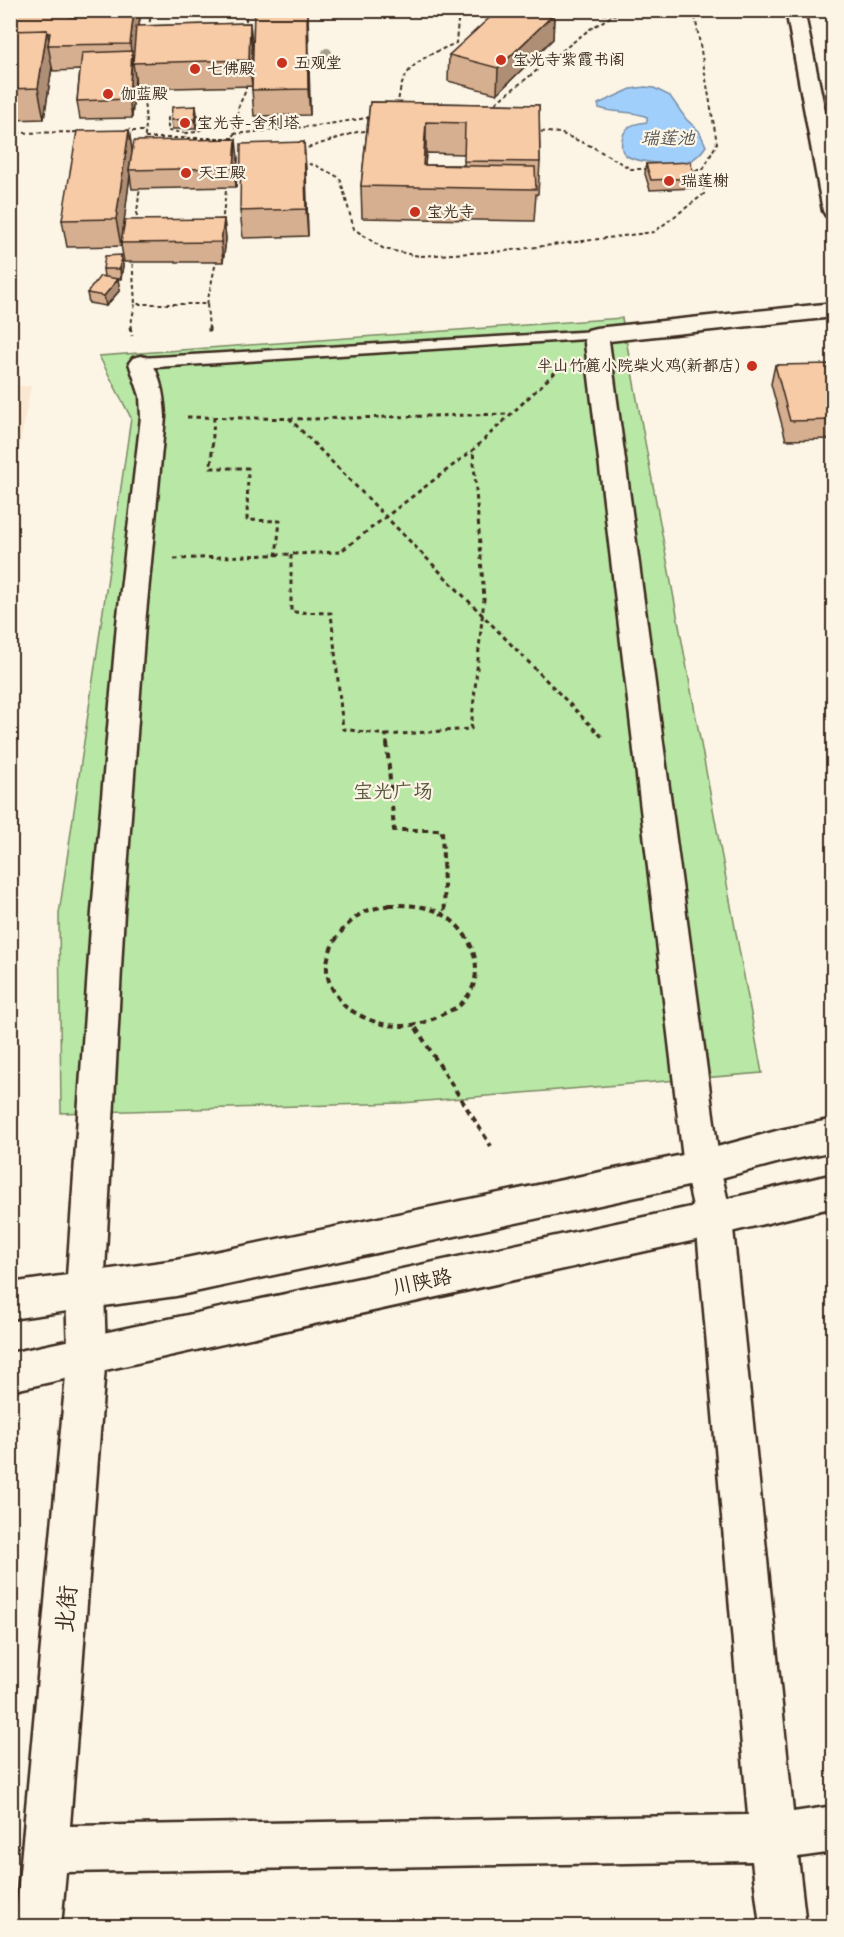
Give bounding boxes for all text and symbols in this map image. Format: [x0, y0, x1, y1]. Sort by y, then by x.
place label: 宝光寺紫霞书阁 [513, 51, 625, 69]
marker: 宝光寺紫霞书阁 [494, 53, 508, 67]
place label: 五观堂 [294, 54, 342, 72]
marker: 五观堂 [275, 56, 289, 70]
place label: 七佛殿 [207, 60, 255, 78]
marker: 七佛殿 [188, 62, 202, 76]
place label: 伽蓝殿 [120, 85, 168, 103]
marker: 伽蓝殿 [101, 87, 115, 101]
place label: 宝光寺-舍利塔 [197, 114, 299, 132]
marker: 宝光寺-舍利塔 [178, 116, 192, 130]
water label: 瑞莲池 [641, 128, 696, 149]
place label: 天王殿 [198, 164, 246, 182]
marker: 天王殿 [179, 166, 193, 180]
place label: 瑞莲榭 [681, 172, 729, 190]
marker: 瑞莲榭 [662, 174, 676, 188]
place label: 宝光寺 [427, 203, 475, 221]
marker: 宝光寺 [408, 205, 422, 219]
place label: 半山竹簏小院柴火鸡(新都店) [537, 357, 740, 375]
marker: 半山竹簏小院柴火鸡(新都店) [745, 359, 759, 373]
park label: 宝光广场 [353, 780, 433, 803]
street label: 川陕路 [390, 1264, 455, 1299]
street label: 北街 [50, 1584, 82, 1634]

